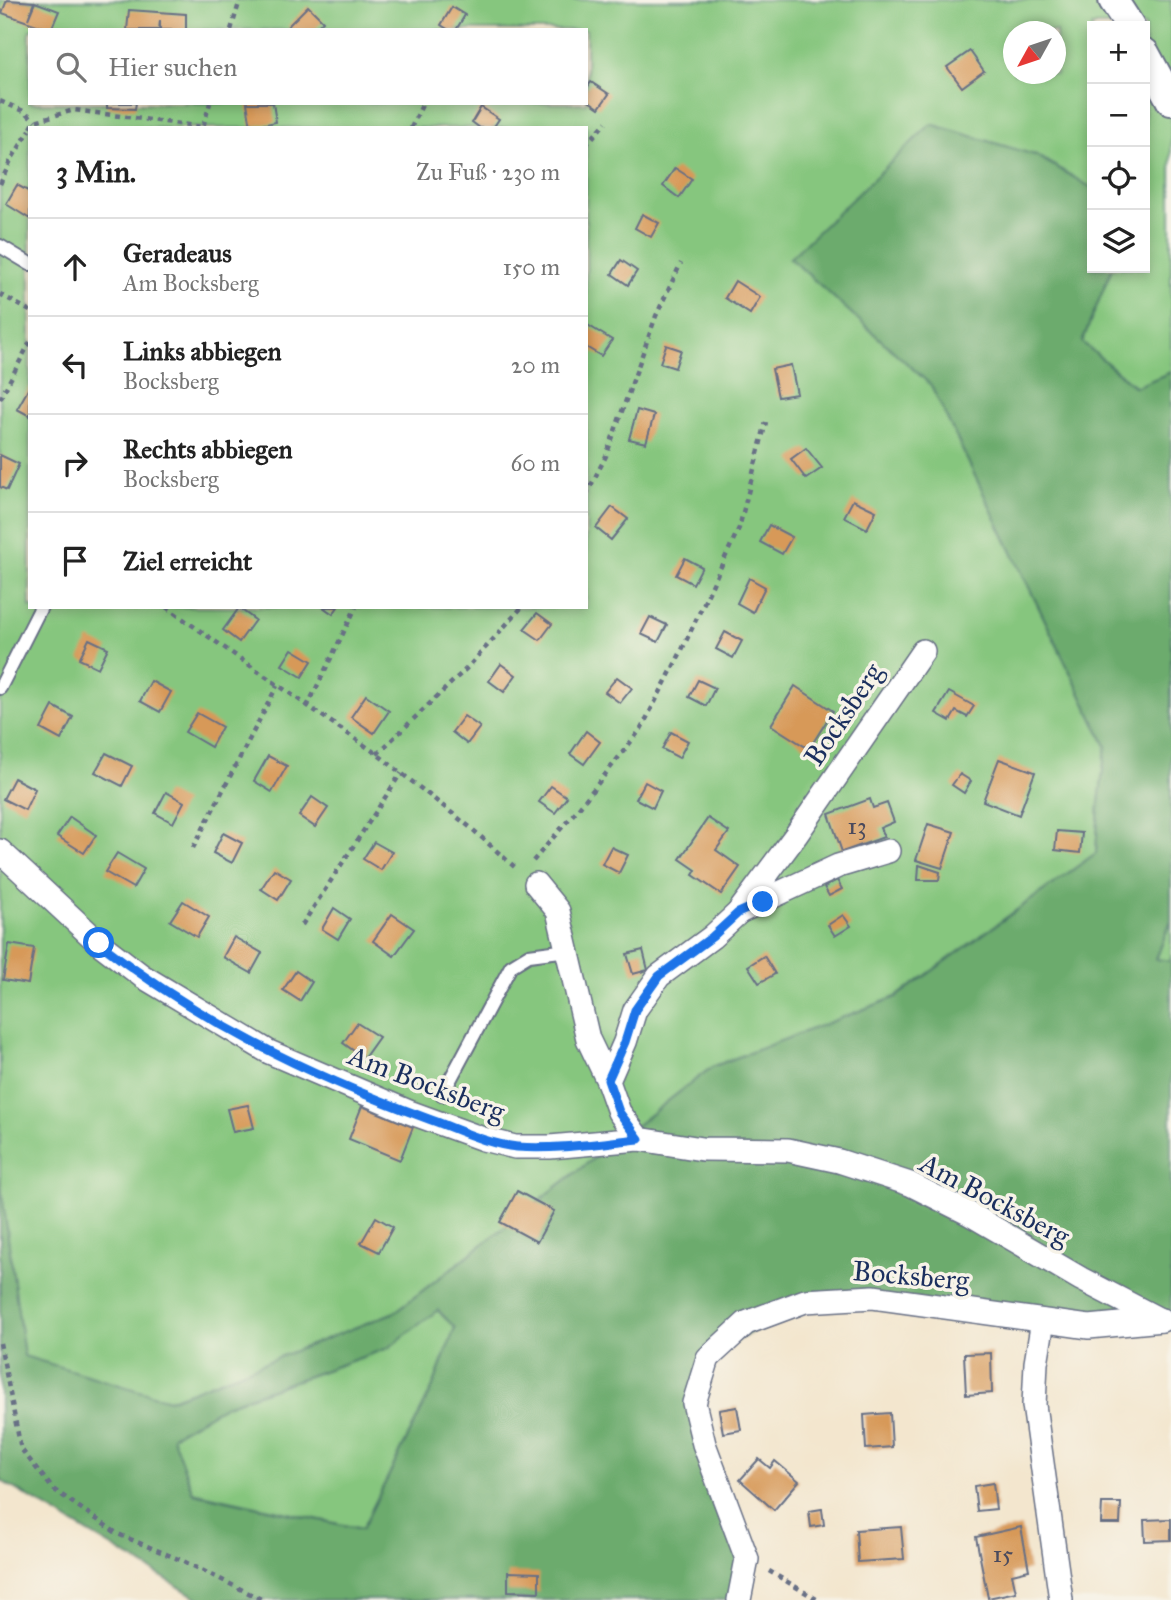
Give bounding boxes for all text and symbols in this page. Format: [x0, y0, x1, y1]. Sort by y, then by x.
north arrow [1003, 21, 1066, 84]
map controls [1087, 21, 1150, 273]
button: + [1087, 21, 1150, 84]
search box [28, 28, 588, 105]
icon: search [52, 48, 90, 86]
text: Hier suchen [108, 51, 237, 83]
button: − [1087, 84, 1150, 147]
button: locate [1087, 147, 1150, 210]
text: 3 Min. [56, 154, 136, 190]
text: Zu Fuß · 230 m [416, 158, 560, 186]
button: layers [1087, 210, 1150, 273]
text: Geradeaus [123, 237, 232, 269]
icon: ahead [56, 248, 94, 286]
text: 150 m [503, 253, 560, 281]
text: Am Bocksberg [123, 269, 259, 297]
text: Links abbiegen [123, 335, 282, 367]
icon: left [56, 346, 94, 384]
text: 20 m [511, 351, 560, 379]
text: Bocksberg [123, 367, 219, 395]
text: Rechts abbiegen [123, 433, 293, 465]
icon: right [56, 444, 94, 482]
text: 60 m [511, 449, 560, 477]
text: Bocksberg [123, 465, 219, 493]
icon: arrive [56, 542, 94, 580]
text: Ziel erreicht [123, 545, 252, 577]
street label: Bocksberg [796, 655, 891, 772]
house number: 13 [847, 811, 867, 841]
route end [747, 886, 778, 917]
route start [83, 927, 114, 958]
street label: Am Bocksberg [343, 1037, 511, 1130]
street label: Am Bocksberg [913, 1145, 1077, 1254]
street label: Bocksberg [851, 1253, 972, 1298]
house number: 15 [993, 1539, 1013, 1569]

